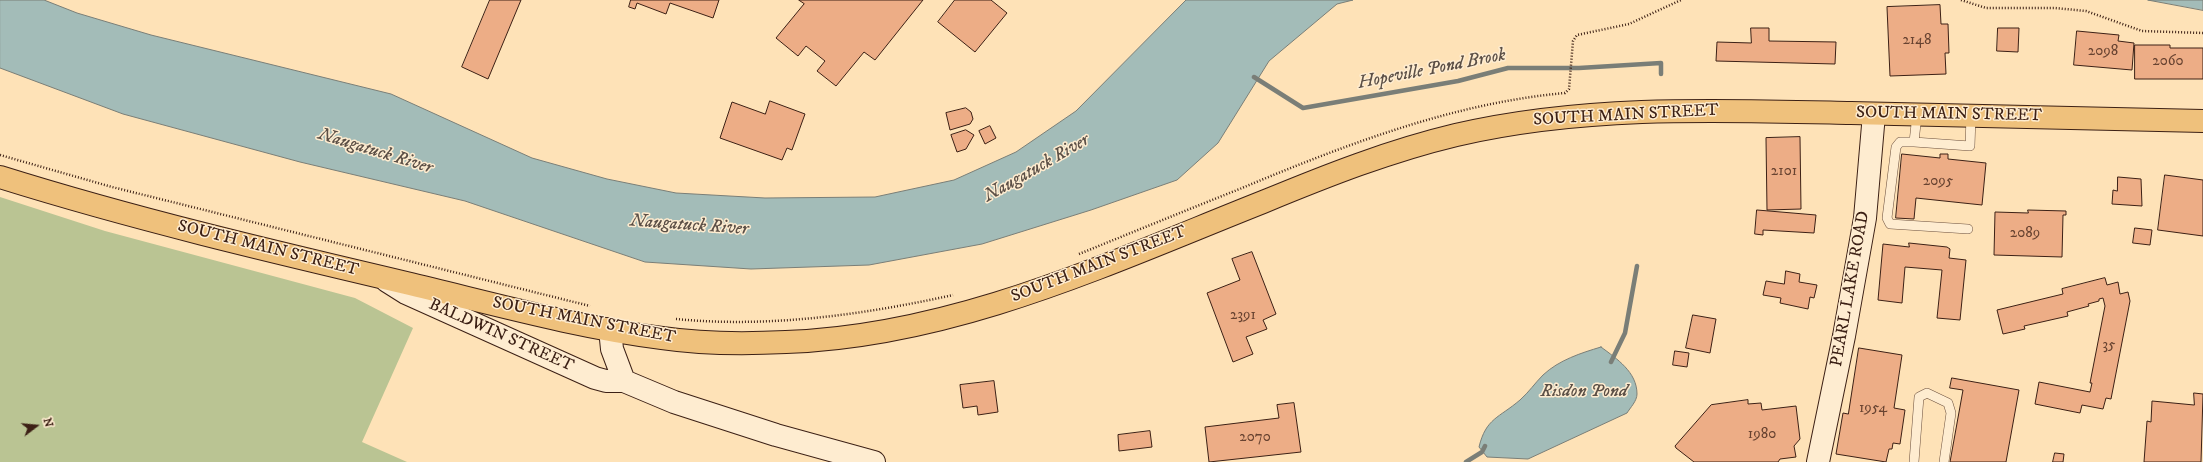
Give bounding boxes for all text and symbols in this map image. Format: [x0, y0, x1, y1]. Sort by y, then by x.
house number: 2148 [1902, 32, 1932, 50]
house number: 2098 [2088, 43, 2118, 61]
water label: Hopeville Pond Brook [1356, 45, 1508, 95]
house number: 2060 [2152, 53, 2184, 71]
street label: SOUTH MAIN STREET [1533, 101, 1719, 131]
street label: SOUTH MAIN STREET [1856, 103, 2042, 127]
water label: Naugatuck River [315, 124, 435, 180]
water label: Naugatuck River [980, 130, 1094, 208]
house number: 2101 [1771, 163, 1797, 181]
house number: 2095 [1923, 173, 1953, 191]
street label: PEARL LAKE ROAD [1827, 210, 1875, 368]
water label: Naugatuck River [629, 211, 749, 241]
street label: SOUTH MAIN STREET [175, 217, 361, 281]
street label: SOUTH MAIN STREET [1009, 222, 1189, 308]
house number: 2089 [2010, 225, 2040, 243]
street label: SOUTH MAIN STREET [491, 293, 677, 349]
street label: BALDWIN STREET [425, 295, 577, 377]
house number: 2391 [1230, 307, 1256, 325]
house number: 35 [2102, 337, 2116, 355]
water label: Risdon Pond [1541, 381, 1627, 403]
house number: 1954 [1859, 400, 1887, 418]
north arrow [16, 406, 56, 446]
text: N [40, 416, 56, 429]
house number: 1980 [1748, 426, 1776, 444]
house number: 2070 [1239, 429, 1271, 447]

